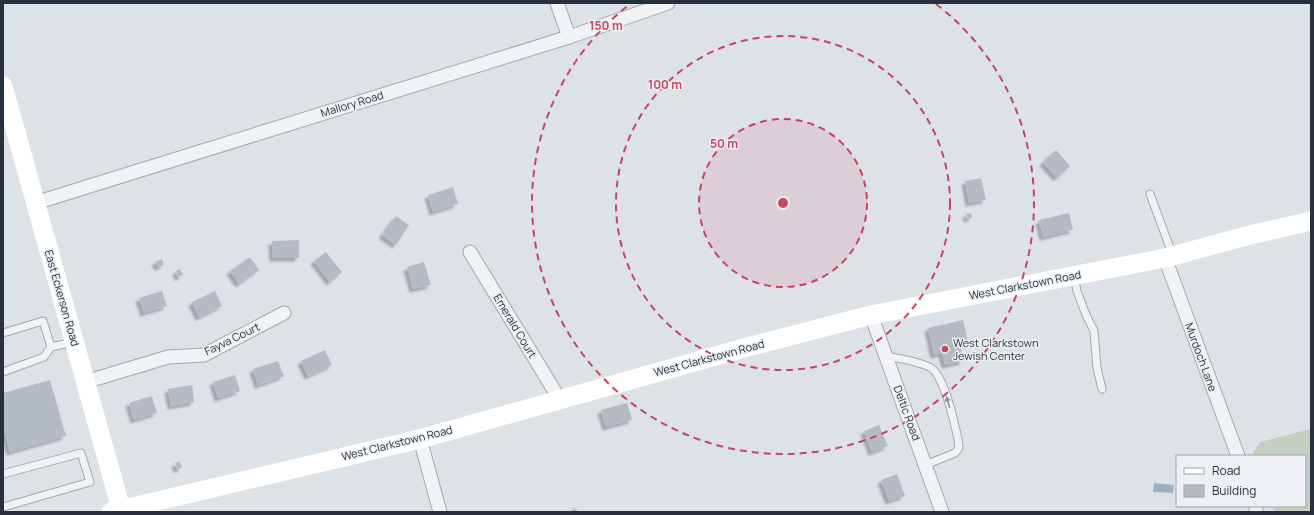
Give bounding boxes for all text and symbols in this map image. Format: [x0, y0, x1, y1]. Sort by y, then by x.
text: 150 m [589, 17, 623, 34]
text: 100 m [648, 76, 682, 93]
street label: Mallory Road [319, 87, 385, 120]
text: 50 m [710, 135, 738, 152]
centre of rings [776, 196, 790, 210]
street label: East Eckerson Road [42, 248, 83, 348]
street label: West Clarkstown Road [968, 266, 1082, 303]
street label: Emerald Court [490, 291, 541, 361]
street label: Fayva Court [202, 319, 262, 358]
street label: Murdoch Lane [1182, 320, 1221, 394]
place label: West Clarkstown Jewish Center [953, 335, 1039, 363]
street label: West Clarkstown Road [652, 336, 766, 379]
marker: West Clarkstown Jewish Center [940, 344, 950, 354]
street label: Deltic Road [891, 383, 924, 443]
one-way arrow [945, 395, 951, 407]
street label: West Clarkstown Road [340, 421, 454, 464]
legend [1176, 455, 1306, 507]
text: Road [1212, 462, 1240, 479]
text: Building [1212, 482, 1256, 499]

